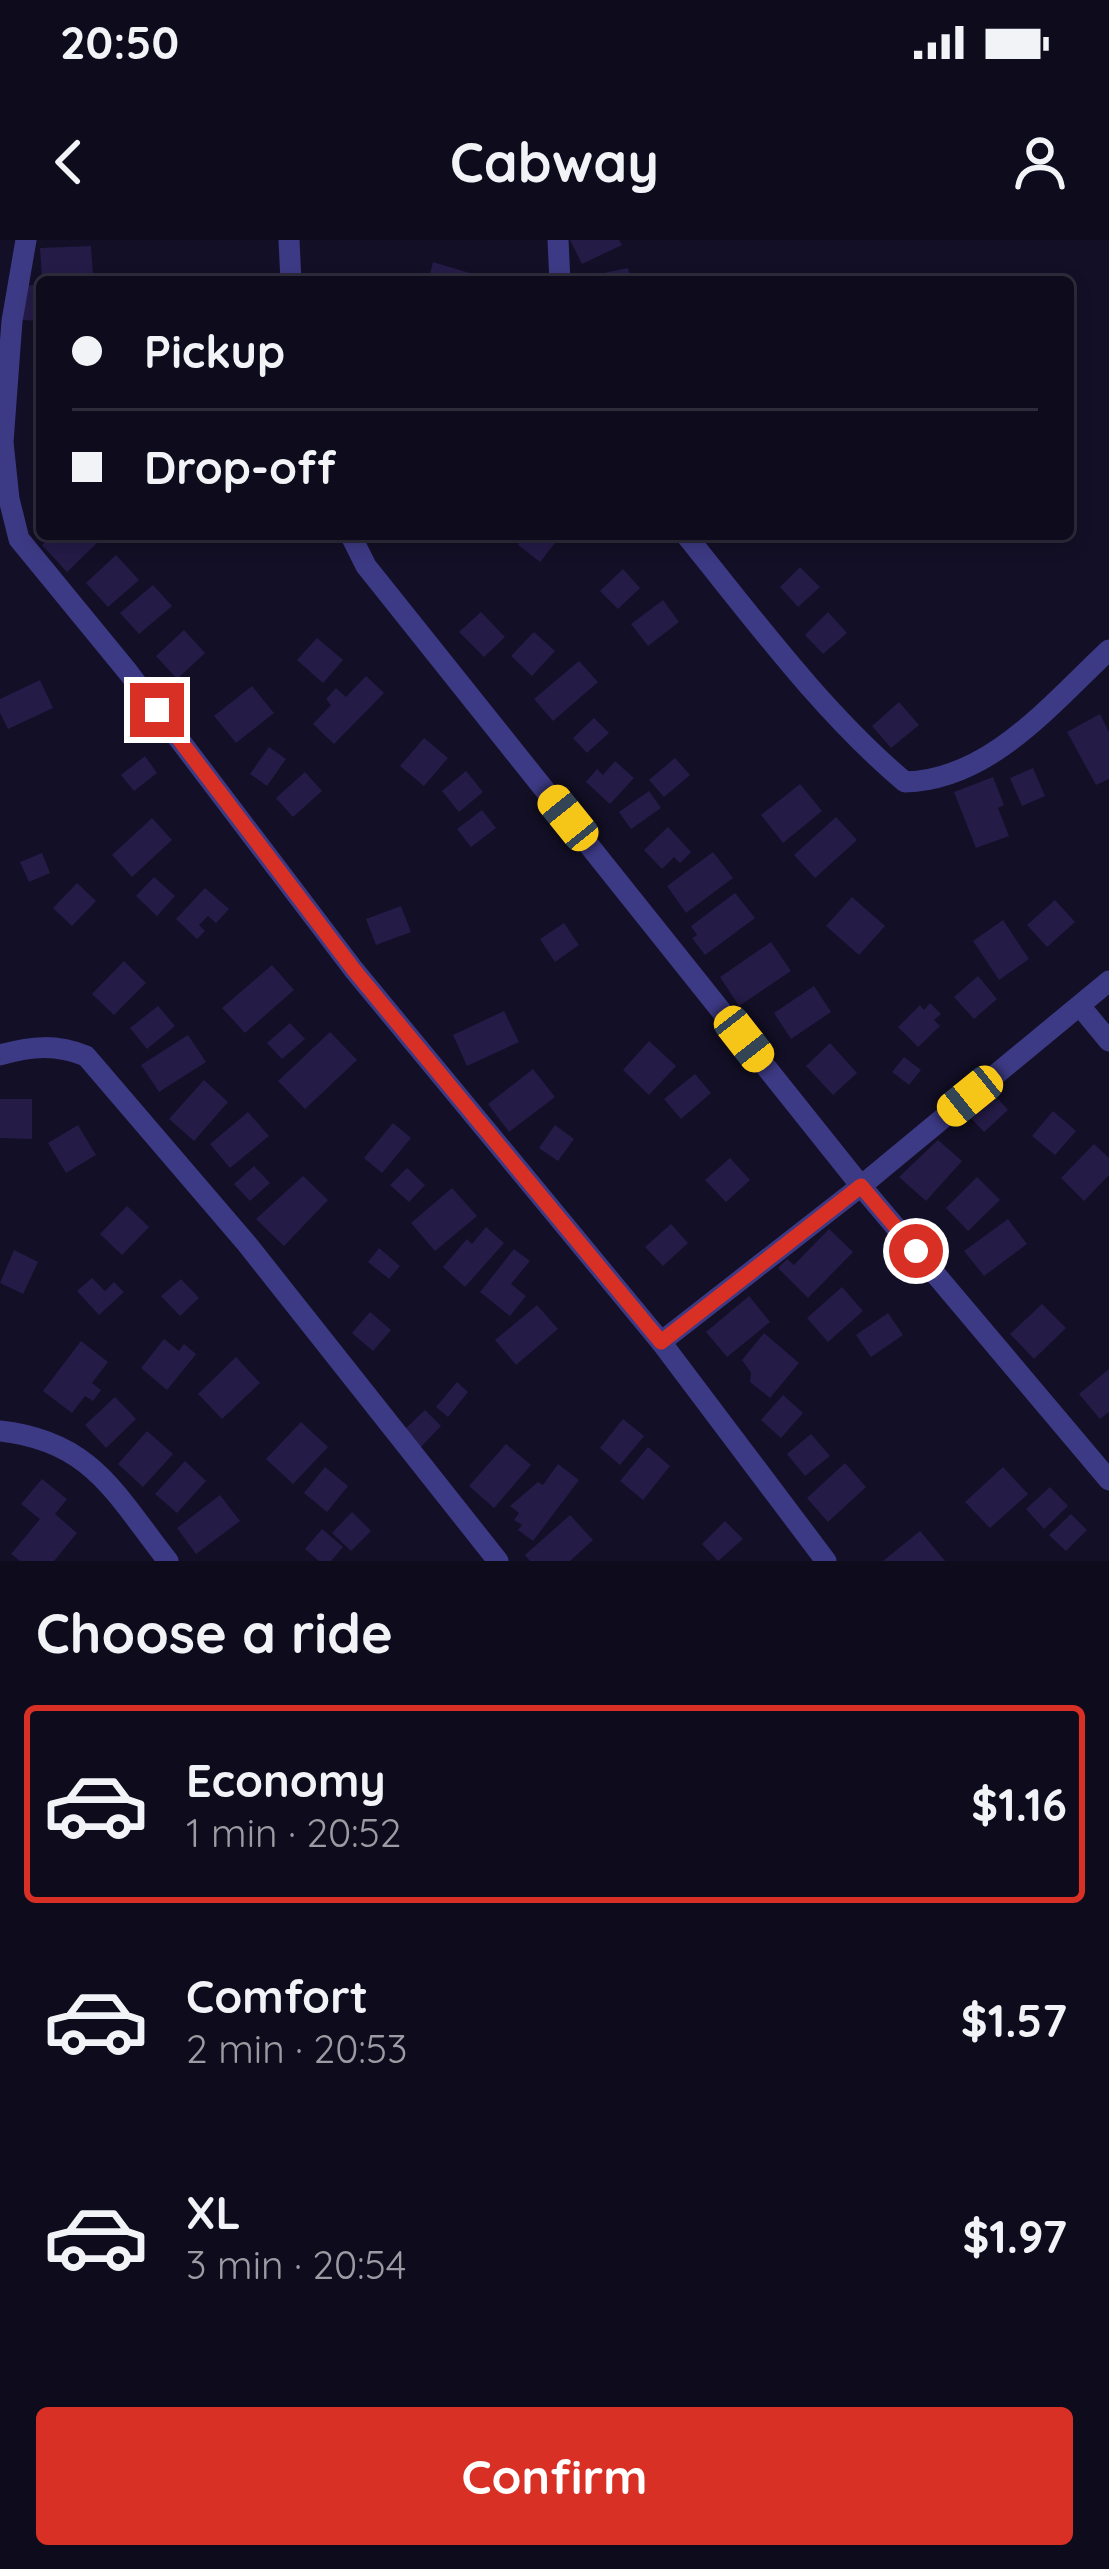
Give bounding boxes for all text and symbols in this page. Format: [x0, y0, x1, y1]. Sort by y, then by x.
text: 20:50 [60, 14, 179, 70]
text: Cabway [450, 128, 659, 196]
icon: back [36, 129, 102, 195]
icon: person [1007, 129, 1073, 195]
text: Pickup [144, 323, 285, 379]
text: Drop-off [144, 439, 336, 495]
route end [130, 683, 184, 737]
car [531, 779, 605, 857]
car [708, 1000, 780, 1078]
car [931, 1059, 1009, 1133]
route start [889, 1224, 943, 1278]
text: Choose a ride [36, 1599, 393, 1667]
icon: car [42, 1750, 150, 1858]
text: Economy [186, 1752, 386, 1808]
text: $1.16 [971, 1776, 1067, 1832]
text: 1 min · 20:52 [186, 1808, 401, 1857]
icon: car [42, 1966, 150, 2074]
text: Comfort [186, 1968, 368, 2024]
text: $1.57 [961, 1992, 1067, 2048]
text: 2 min · 20:53 [186, 2024, 407, 2073]
icon: car [42, 2182, 150, 2290]
text: XL [186, 2184, 241, 2240]
text: $1.97 [963, 2208, 1067, 2264]
text: 3 min · 20:54 [186, 2240, 406, 2289]
button: Confirm [36, 2407, 1073, 2545]

